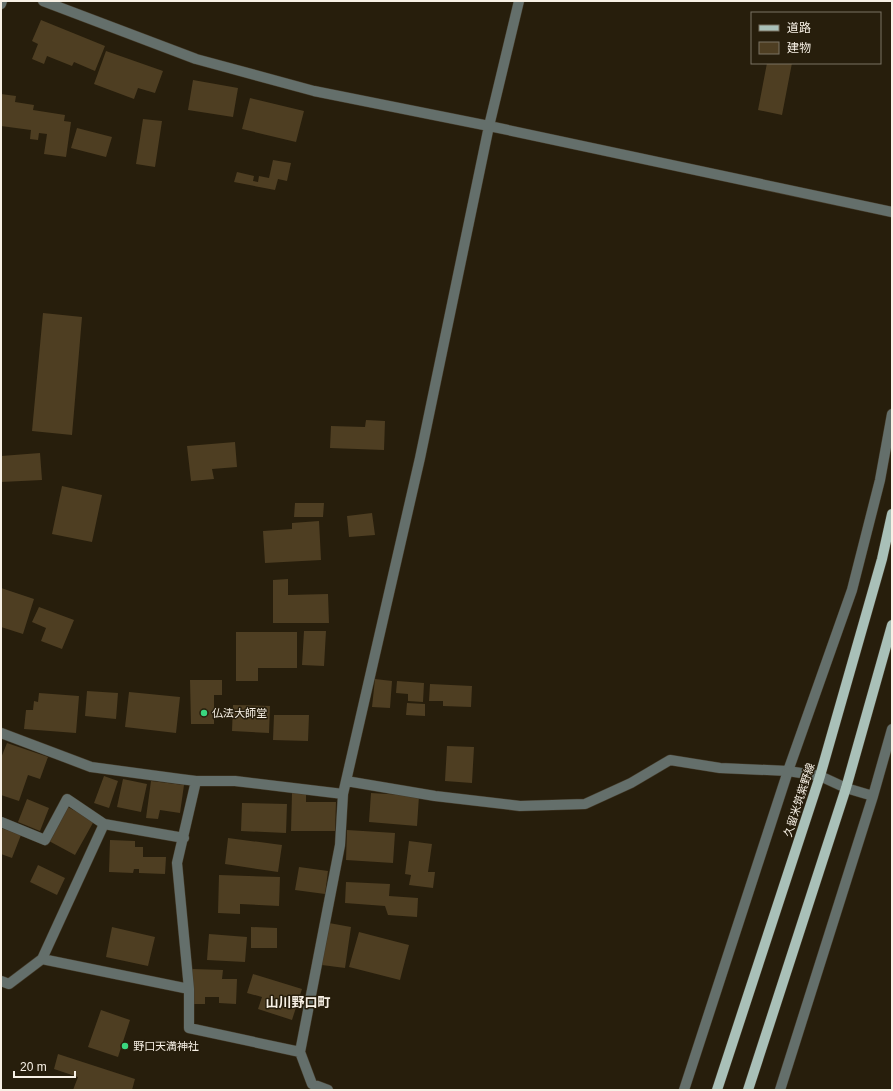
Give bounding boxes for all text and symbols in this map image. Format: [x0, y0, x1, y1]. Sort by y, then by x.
legend [751, 12, 881, 64]
text: 道路 [787, 21, 811, 35]
text: 建物 [787, 41, 811, 55]
place label: 仏法大師堂 [212, 707, 267, 719]
marker: 仏法大師堂 [199, 708, 209, 718]
street label: 久留米筑紫野線 [781, 762, 817, 838]
district label: 山川野口町 [265, 995, 331, 1010]
place label: 野口天満神社 [133, 1040, 199, 1052]
marker: 野口天満神社 [120, 1041, 130, 1051]
scale bar [14, 1053, 75, 1079]
text: 20 m [20, 1060, 47, 1074]

